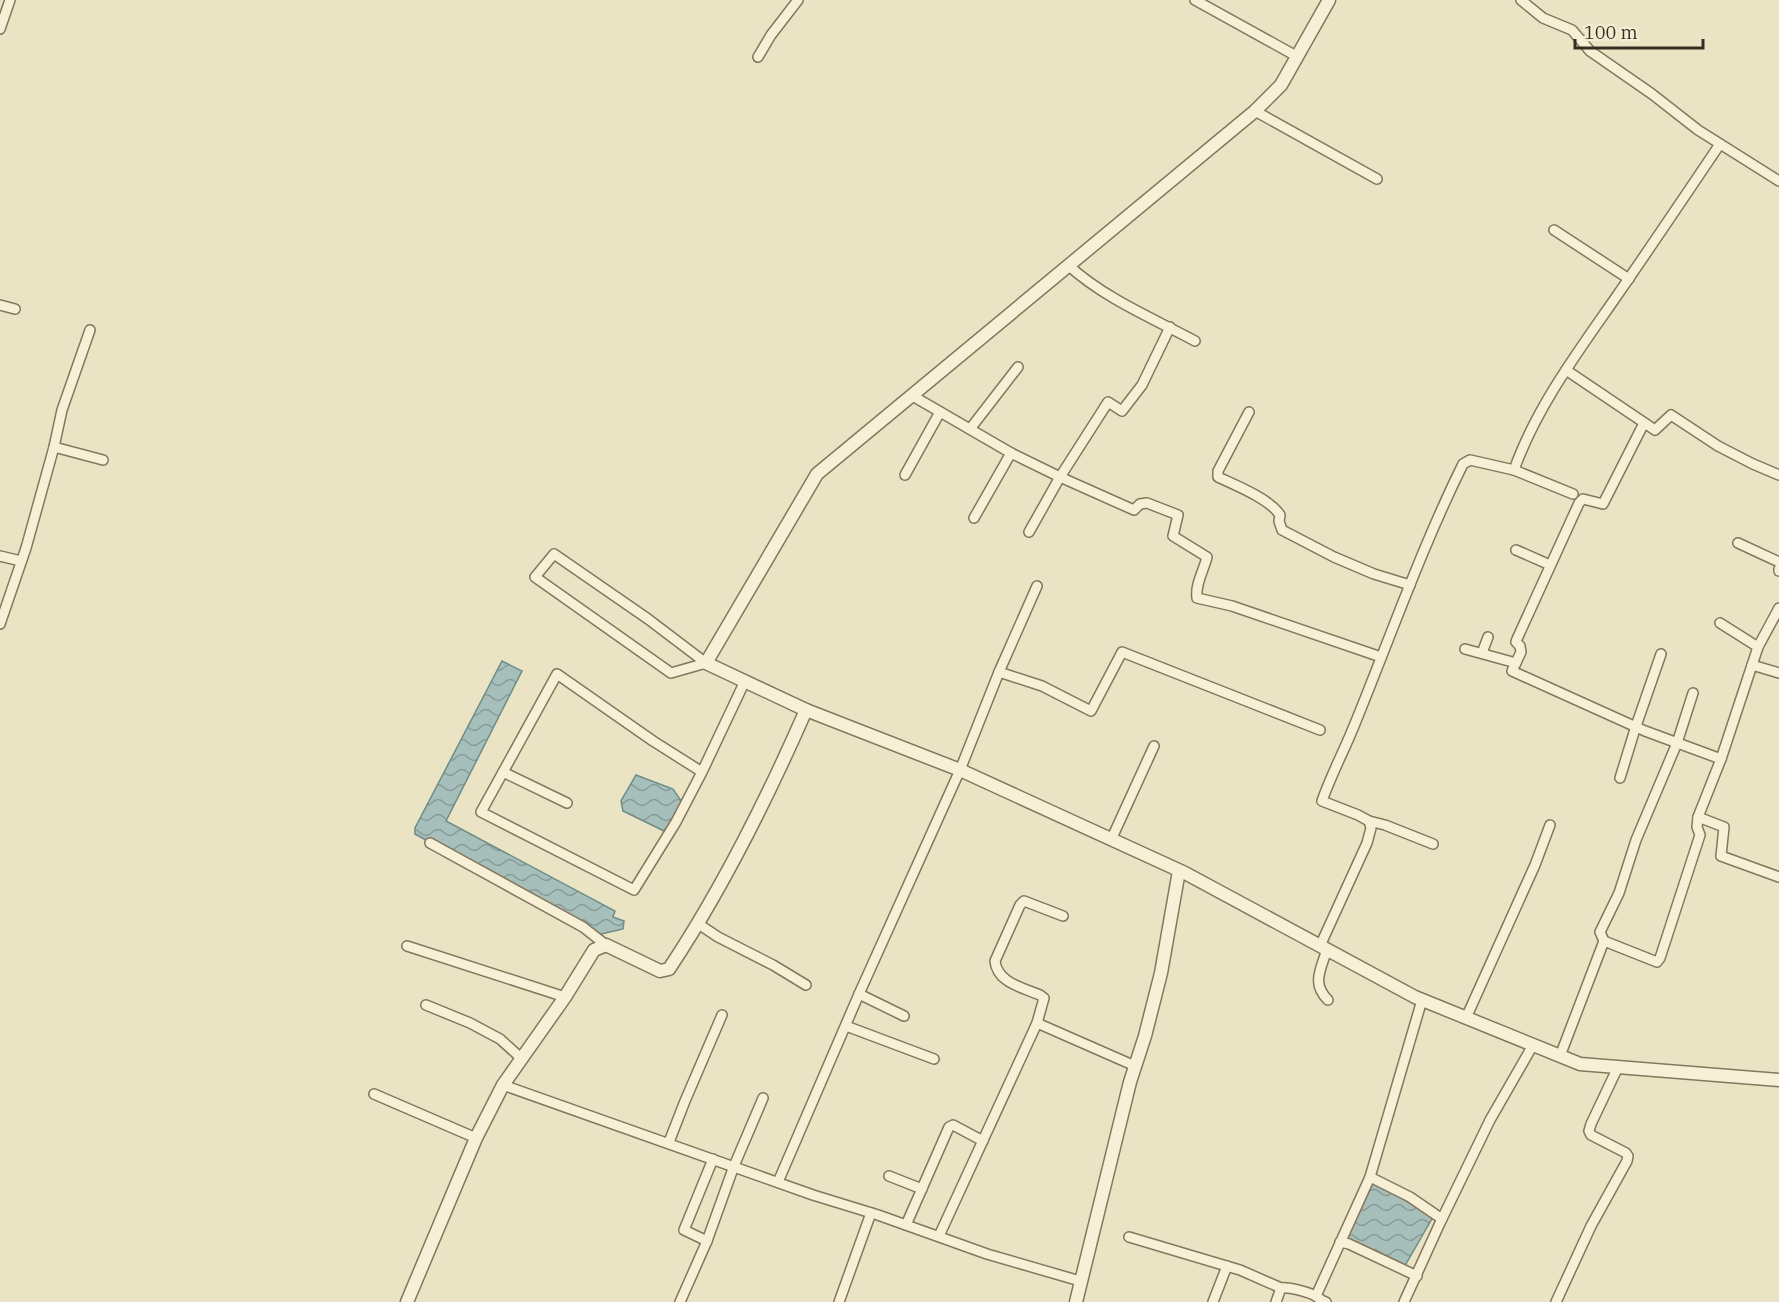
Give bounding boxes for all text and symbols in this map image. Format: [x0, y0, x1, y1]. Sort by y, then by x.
scale bar [1575, 12, 1702, 50]
text: 100 m [1584, 21, 1638, 44]

